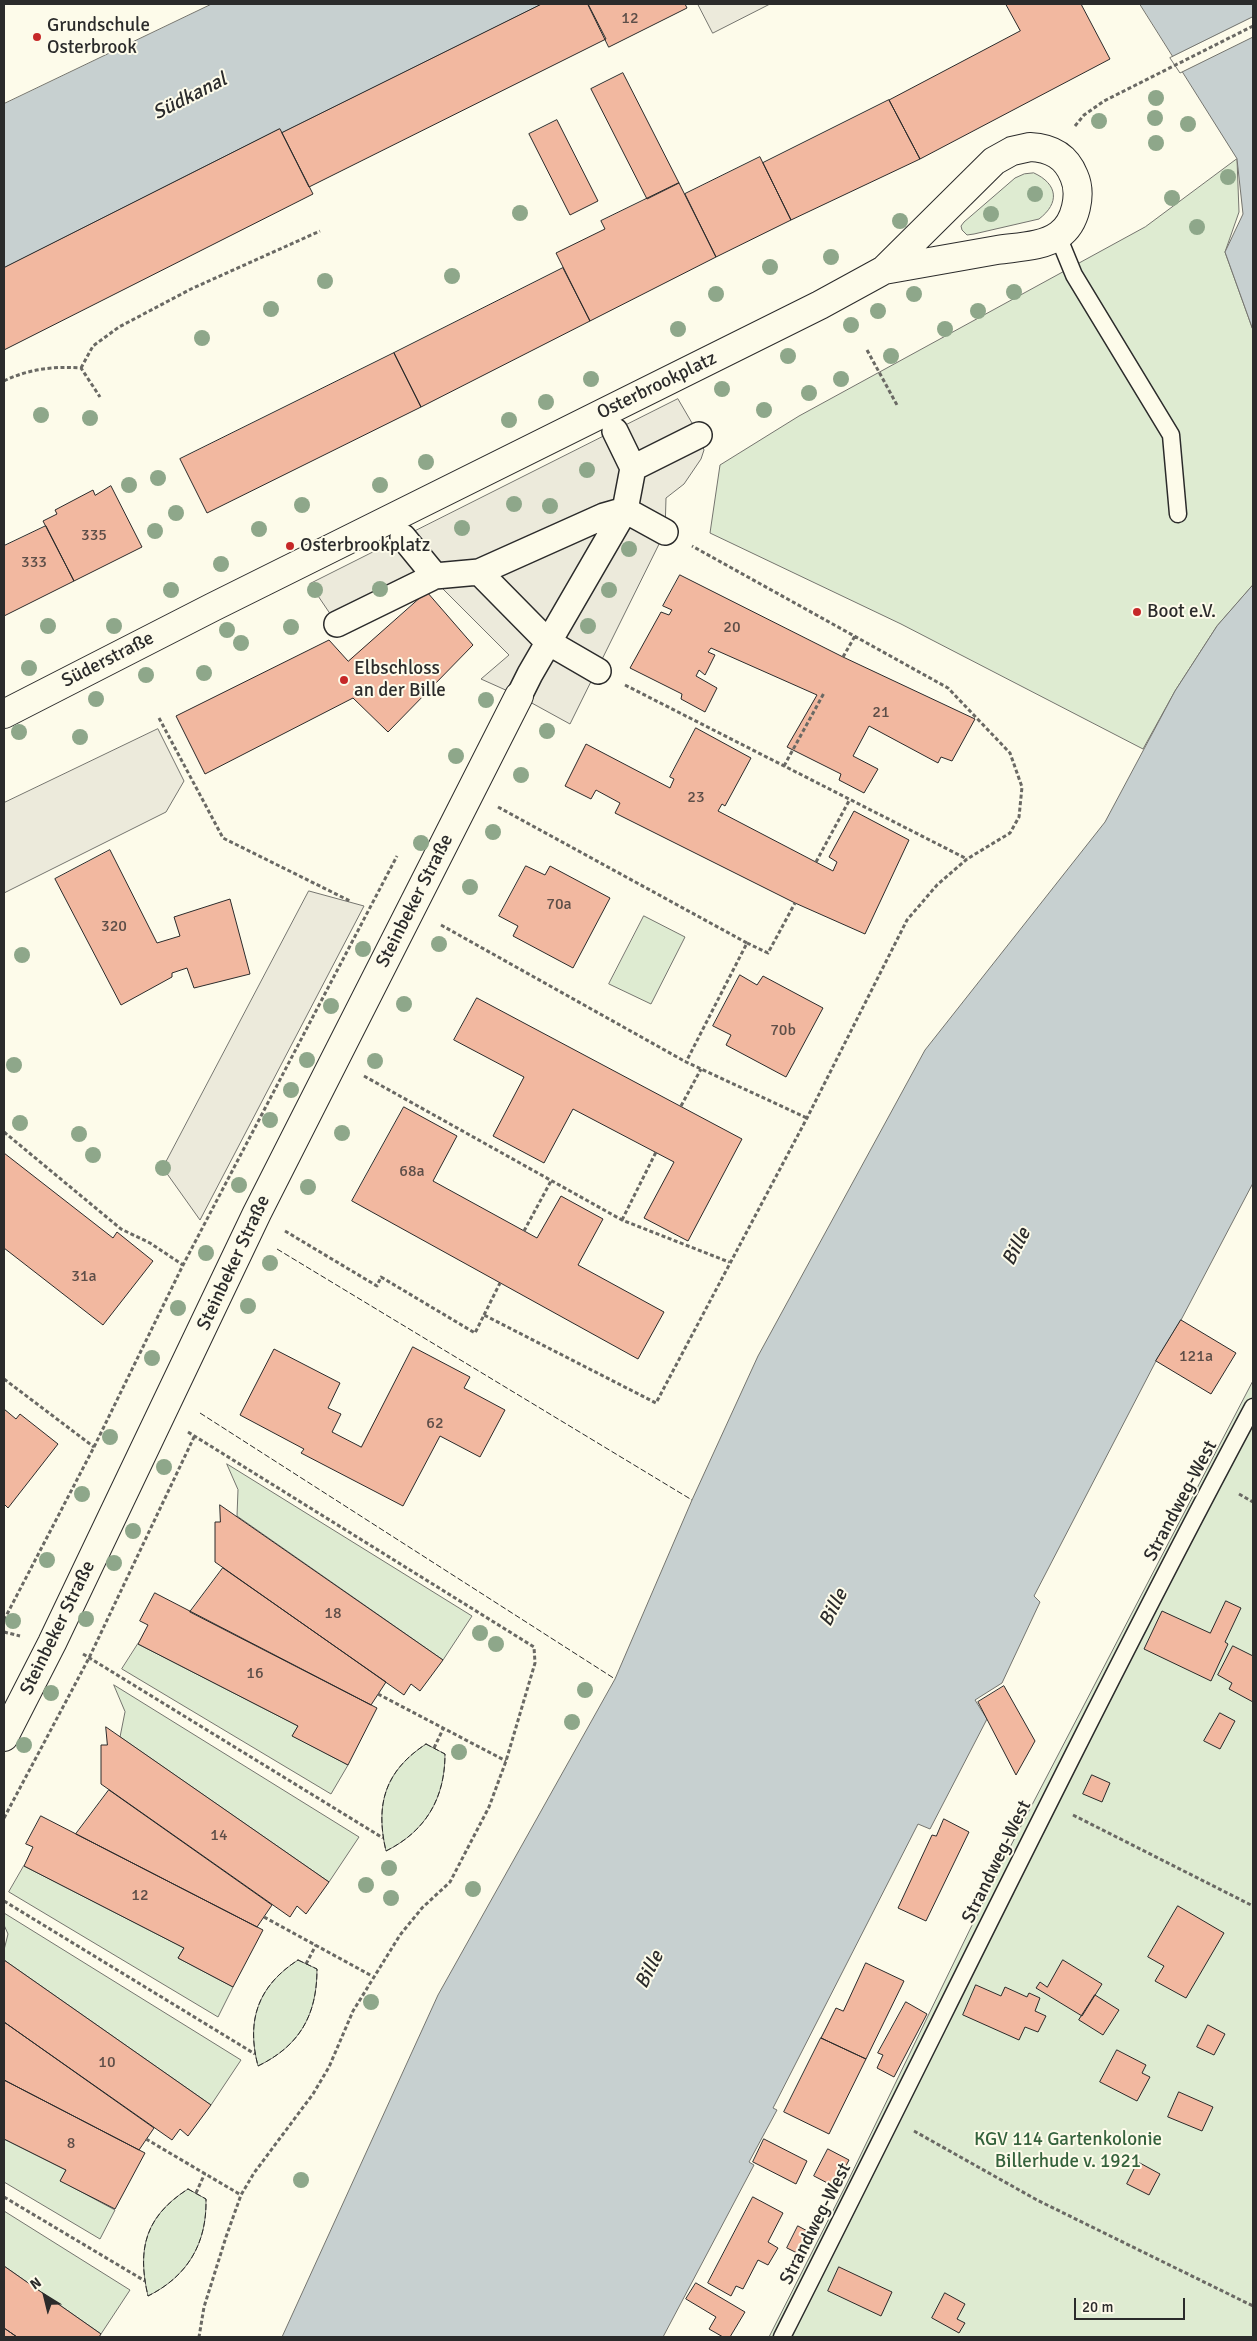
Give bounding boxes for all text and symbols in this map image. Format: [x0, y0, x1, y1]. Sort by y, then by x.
house number: 12 [621, 9, 639, 29]
place label: Grundschule Osterbrook [47, 15, 150, 59]
marker: Grundschule Osterbrook [31, 31, 43, 43]
water label: Südkanal [149, 68, 231, 126]
street label: Osterbrookplatz [593, 347, 721, 425]
house number: 335 [81, 526, 107, 546]
place label: Osterbrookplatz [300, 535, 430, 557]
marker: Osterbrookplatz [284, 540, 296, 552]
house number: 333 [21, 553, 47, 573]
place label: Boot e.V. [1147, 601, 1216, 623]
marker: Boot e.V. [1131, 606, 1143, 618]
house number: 20 [723, 618, 741, 638]
street label: Süderstraße [58, 627, 158, 693]
place label: Elbschloss an der Bille [354, 658, 446, 702]
marker: Elbschloss an der Bille [338, 674, 350, 686]
house number: 21 [872, 703, 890, 723]
house number: 23 [687, 788, 705, 808]
street label: Steinbeker Straße [372, 831, 458, 971]
house number: 70a [546, 895, 572, 915]
house number: 320 [101, 917, 127, 937]
house number: 70b [770, 1021, 796, 1041]
house number: 68a [399, 1162, 425, 1182]
street label: Steinbeker Straße [193, 1192, 275, 1334]
water label: Bille [997, 1224, 1037, 1270]
house number: 31a [71, 1267, 97, 1287]
house number: 121a [1179, 1347, 1213, 1367]
house number: 62 [426, 1414, 444, 1434]
street label: Strandweg-West [1140, 1437, 1222, 1565]
street label: Steinbeker Straße [16, 1557, 100, 1699]
water label: Bille [814, 1585, 854, 1631]
house number: 18 [324, 1604, 342, 1624]
house number: 16 [246, 1664, 264, 1684]
street label: Strandweg-West [957, 1797, 1037, 1927]
house number: 14 [210, 1826, 228, 1846]
house number: 12 [131, 1886, 149, 1906]
water label: Bille [630, 1947, 670, 1993]
house number: 10 [98, 2053, 116, 2073]
park label: KGV 114 Gartenkolonie Billerhude v. 1921 [974, 2129, 1162, 2173]
house number: 8 [67, 2134, 75, 2154]
street label: Strandweg-West [776, 2159, 856, 2289]
north arrow [20, 2271, 70, 2321]
text: N [27, 2274, 45, 2293]
scale bar [1077, 2288, 1188, 2320]
text: 20 m [1082, 2298, 1113, 2316]

